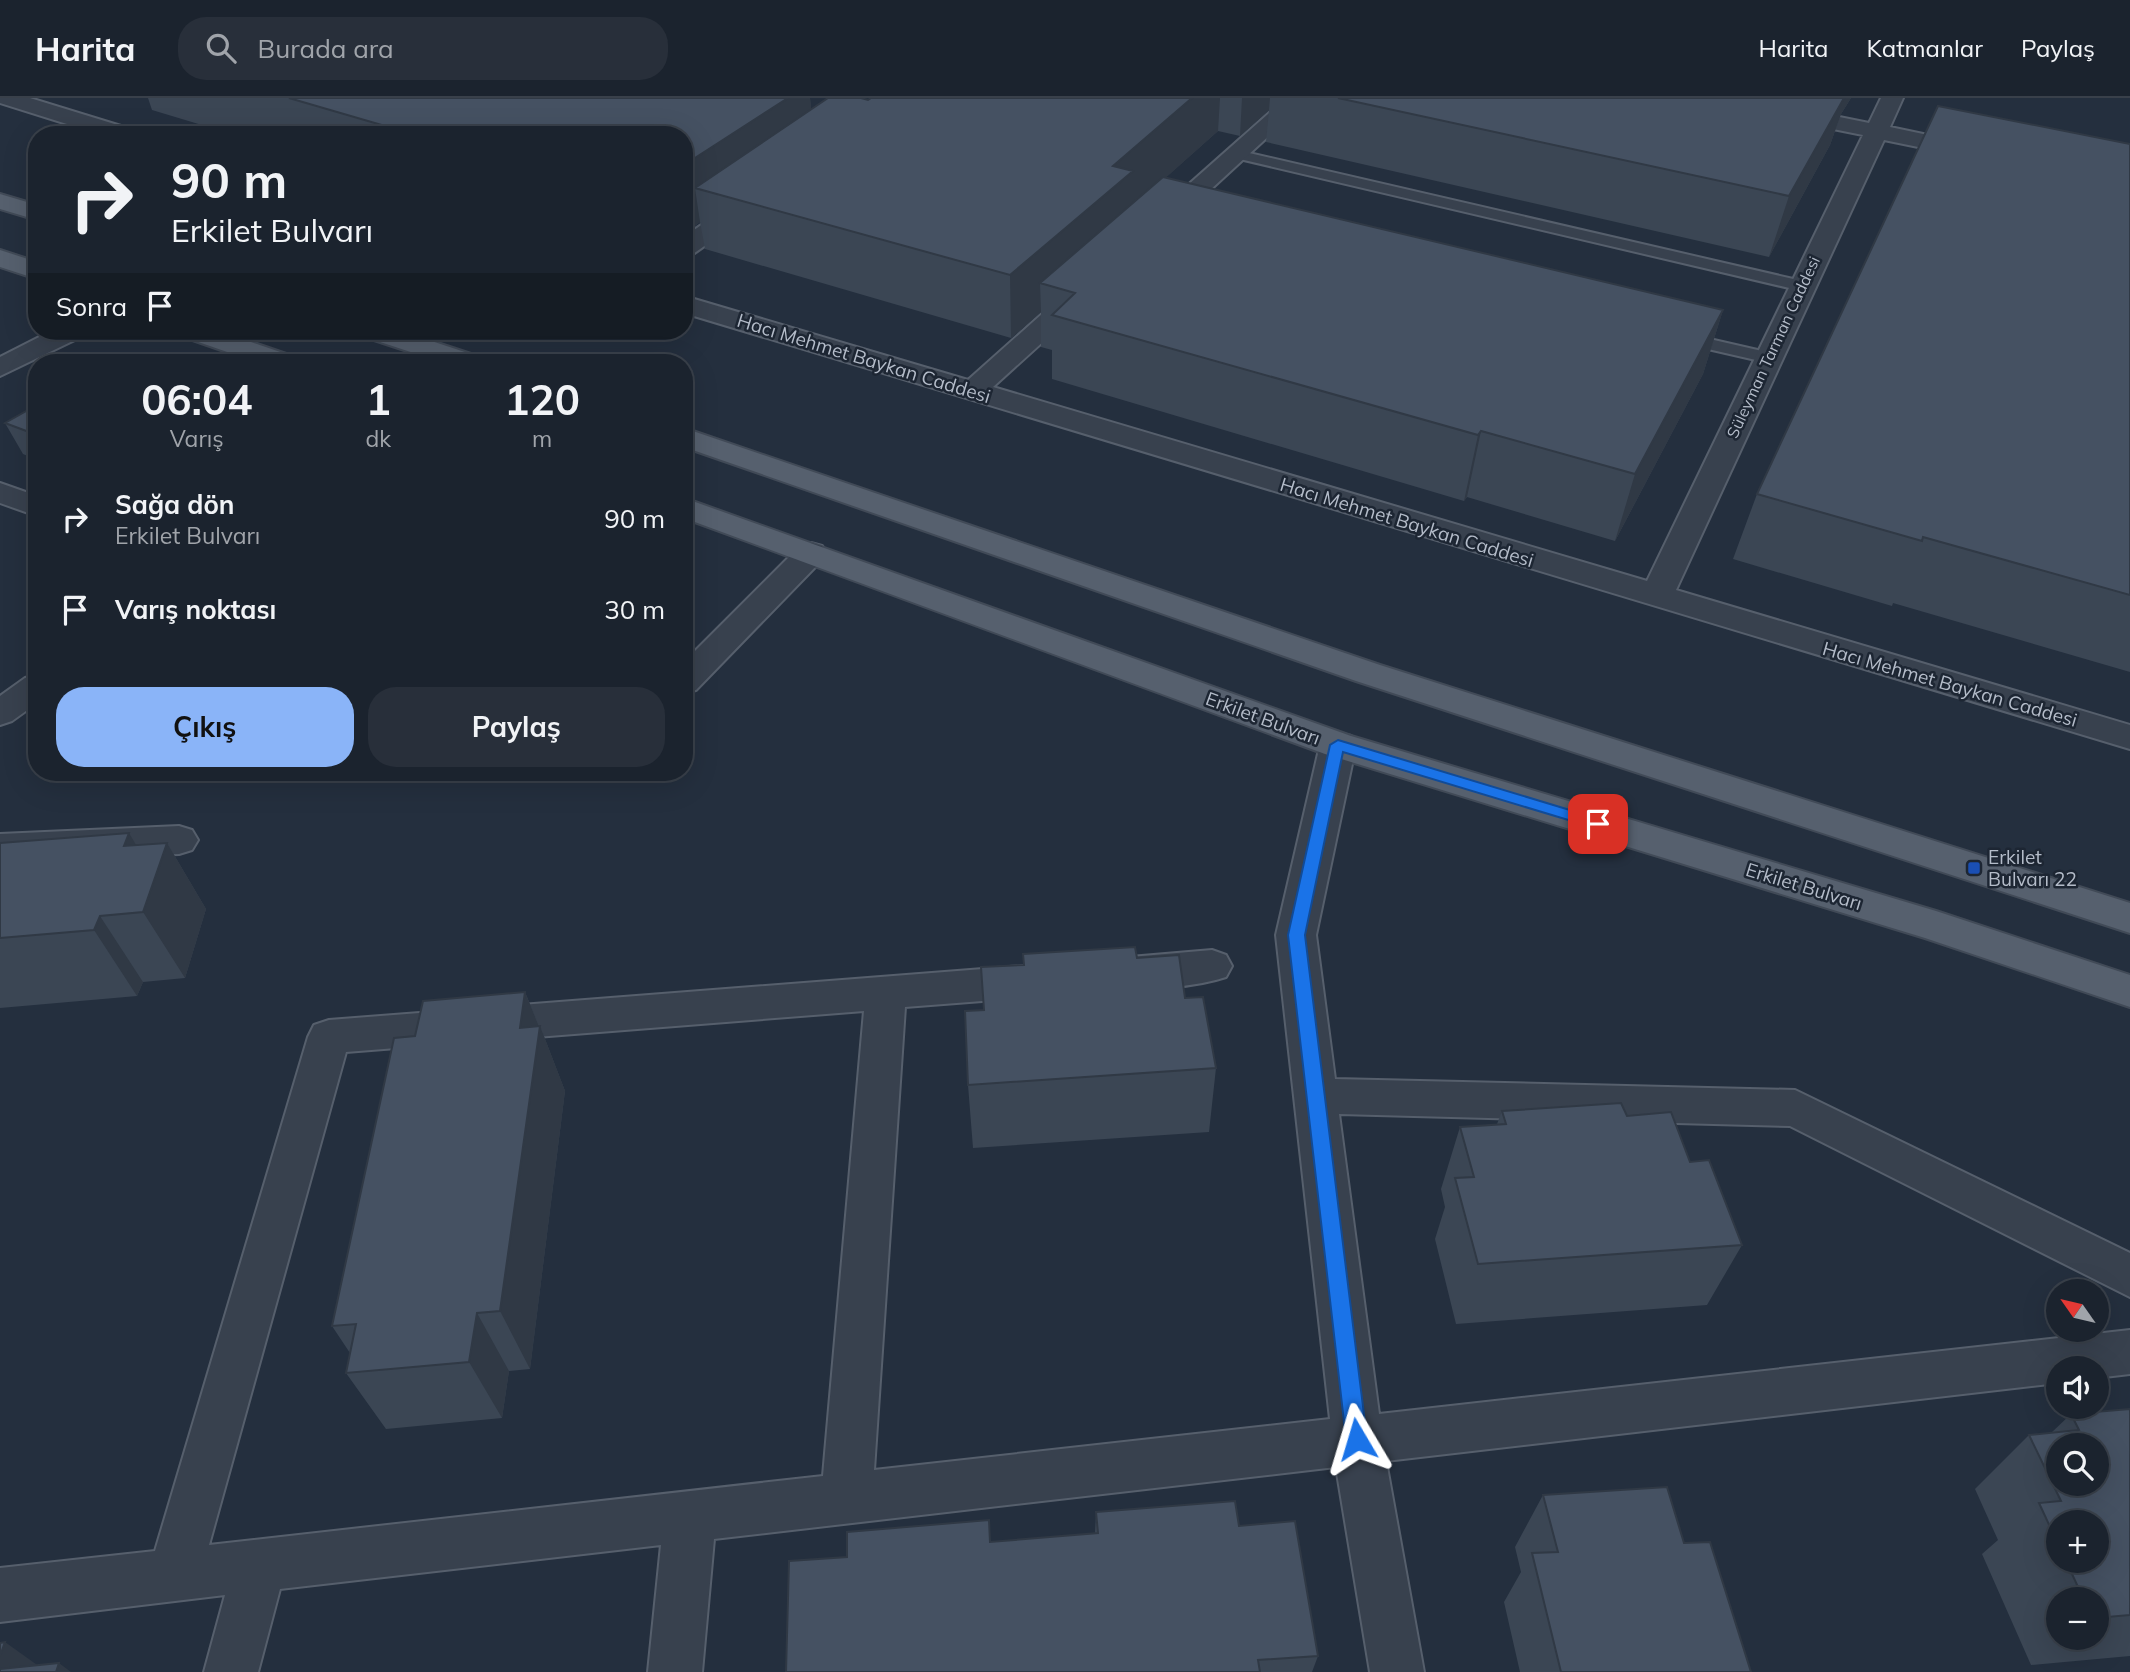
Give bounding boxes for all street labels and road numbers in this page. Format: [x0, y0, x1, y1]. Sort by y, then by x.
street label: Süleyman Tarman Caddesi [1722, 253, 1824, 441]
street label: Hacı Mehmet Baykan Caddesi [734, 308, 994, 408]
street label: Hacı Mehmet Baykan Caddesi [1277, 472, 1537, 572]
street label: Hacı Mehmet Baykan Caddesi [1820, 636, 2080, 732]
street label: Erkilet Bulvarı [1202, 686, 1324, 750]
street label: Erkilet Bulvarı [1743, 857, 1865, 915]

